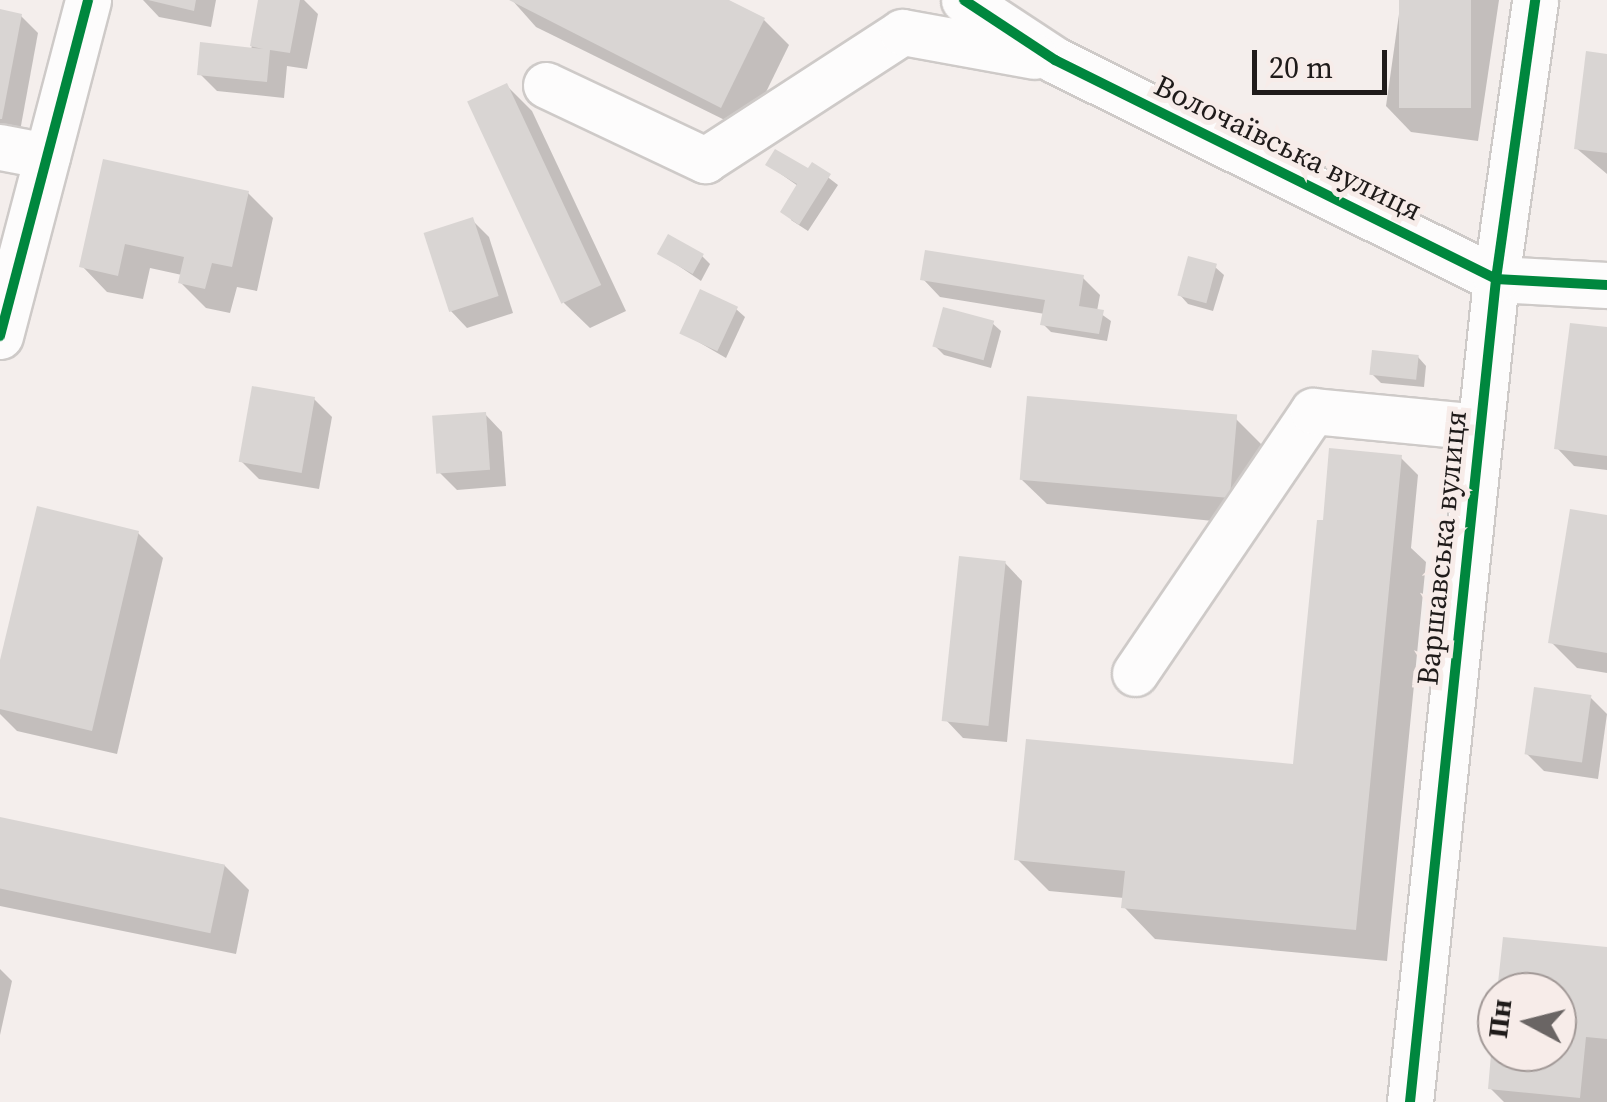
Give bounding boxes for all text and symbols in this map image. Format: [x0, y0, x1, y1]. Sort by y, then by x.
scale bar [1257, 30, 1392, 92]
text: 20 m [1269, 47, 1333, 88]
street label: Волочаївська вулиця [1148, 68, 1428, 228]
street label: Варшавська вулиця [1410, 409, 1474, 687]
north arrow [1477, 972, 1577, 1072]
text: Пн [1478, 997, 1520, 1040]

